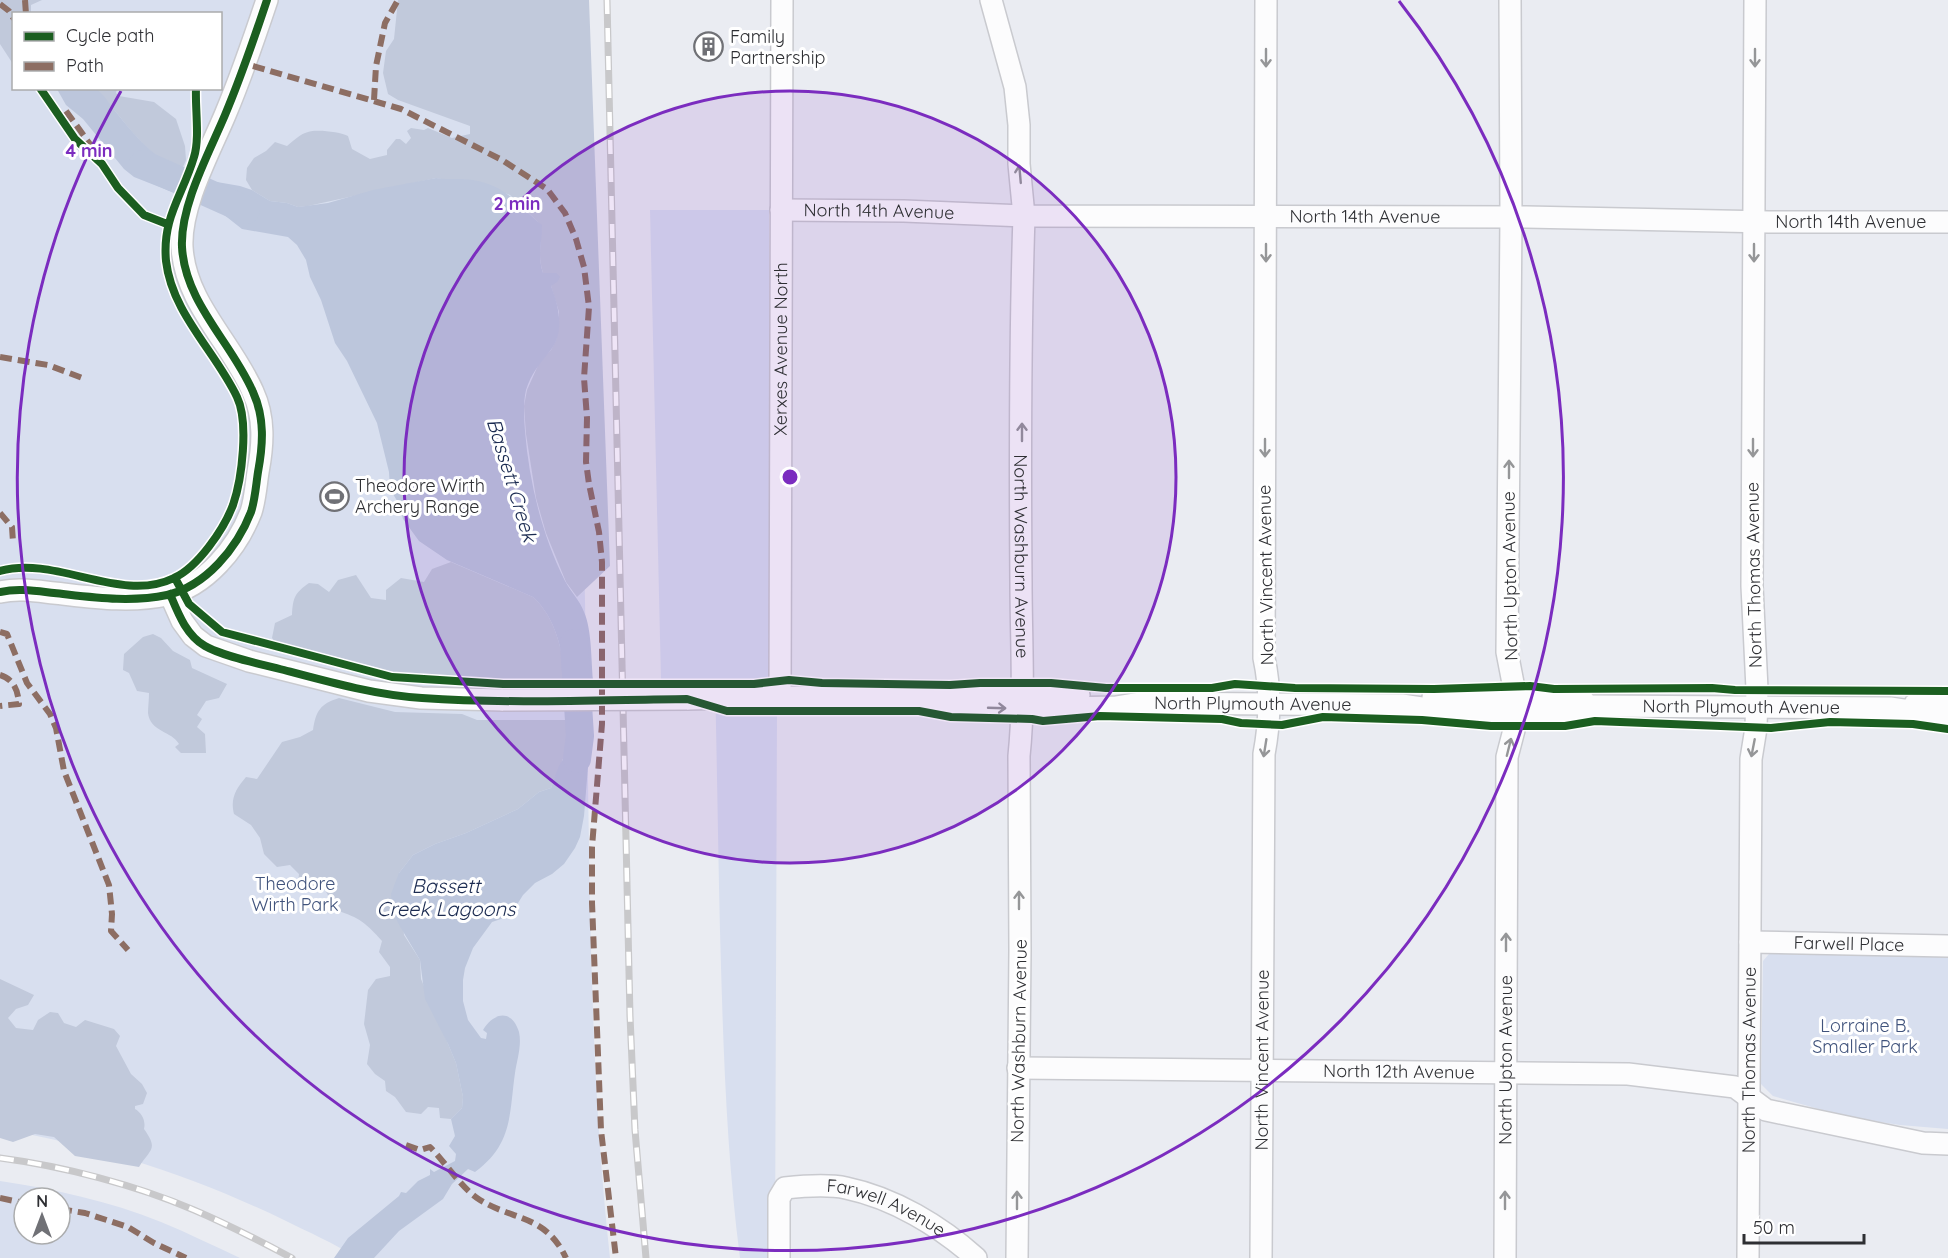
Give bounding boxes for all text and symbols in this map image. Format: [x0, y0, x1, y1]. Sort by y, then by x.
legend [12, 12, 222, 90]
text: Cycle path [66, 24, 154, 47]
place label: Family Partnership [730, 25, 826, 69]
building icon: Family Partnership [693, 31, 725, 63]
one-way arrow [1260, 48, 1272, 68]
one-way arrow [1749, 48, 1761, 68]
text: Path [66, 54, 104, 77]
text: 4 min [65, 139, 113, 162]
one-way arrow [1014, 164, 1025, 184]
text: 2 min [494, 192, 540, 215]
street label: North 14th Avenue [803, 198, 955, 224]
street label: North 14th Avenue [1289, 205, 1440, 228]
street label: North 14th Avenue [1775, 210, 1926, 233]
one-way arrow [1260, 243, 1272, 263]
one-way arrow [1749, 243, 1760, 263]
street label: Xerxes Avenue North [769, 262, 792, 436]
water label: Bassett Creek [482, 415, 544, 547]
one-way arrow [1016, 422, 1028, 442]
one-way arrow [1259, 438, 1271, 458]
one-way arrow [1747, 438, 1759, 458]
street label: North Washburn Avenue [1009, 454, 1034, 658]
one-way arrow [1503, 459, 1515, 479]
centre of rings [780, 467, 800, 487]
place label: Theodore Wirth Archery Range [355, 474, 485, 518]
sports icon: Theodore Wirth Archery Range [318, 480, 350, 512]
street label: North Thomas Avenue [1740, 482, 1767, 668]
street label: North Vincent Avenue [1252, 484, 1279, 666]
street label: North Upton Avenue [1497, 491, 1522, 661]
street label: North Plymouth Avenue [1154, 691, 1351, 716]
street label: North Plymouth Avenue [1643, 694, 1840, 719]
one-way arrow [986, 703, 1006, 714]
one-way arrow [1260, 737, 1271, 757]
one-way arrow [1504, 738, 1516, 757]
one-way arrow [1747, 738, 1758, 757]
park label: Theodore Wirth Park [251, 872, 339, 916]
water label: Bassett Creek Lagoons [376, 873, 517, 921]
one-way arrow [1013, 890, 1025, 910]
street label: Farwell Place [1793, 931, 1905, 956]
one-way arrow [1500, 932, 1512, 952]
street label: North Washburn Avenue [1005, 939, 1032, 1143]
street label: North Thomas Avenue [1737, 967, 1761, 1153]
street label: North Vincent Avenue [1250, 969, 1274, 1151]
street label: North Upton Avenue [1493, 975, 1517, 1145]
park label: Lorraine B. Smaller Park [1812, 1014, 1918, 1058]
street label: North 12th Avenue [1323, 1059, 1475, 1083]
street label: Farwell Avenue [826, 1174, 950, 1241]
north arrow [12, 1186, 72, 1246]
one-way arrow [1011, 1190, 1023, 1210]
one-way arrow [1499, 1190, 1511, 1210]
text: N [36, 1191, 48, 1211]
scale bar [1744, 1207, 1864, 1245]
text: 50 m [1753, 1216, 1795, 1239]

